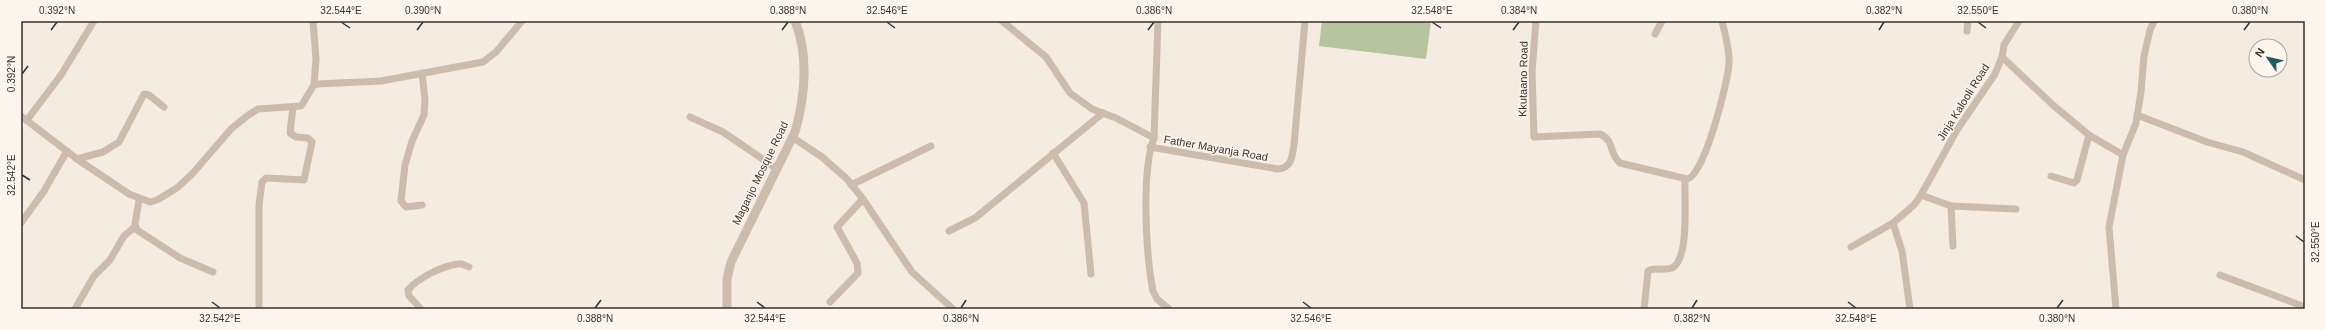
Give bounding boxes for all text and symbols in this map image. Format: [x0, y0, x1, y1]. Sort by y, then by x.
text: 0.392°N [39, 5, 75, 16]
text: 32.544°E [320, 5, 362, 16]
text: 0.390°N [405, 5, 441, 16]
text: 0.388°N [770, 5, 806, 16]
text: 32.546°E [866, 5, 908, 16]
text: 0.386°N [1136, 5, 1172, 16]
text: 32.548°E [1411, 5, 1453, 16]
text: 0.384°N [1501, 5, 1537, 16]
text: 0.382°N [1866, 5, 1902, 16]
text: 32.550°E [1957, 5, 1999, 16]
text: 0.380°N [2232, 5, 2268, 16]
north arrow [2248, 38, 2288, 78]
street label: Kkutaano Road [1516, 41, 1530, 117]
text: N [2253, 46, 2267, 59]
text: 0.392°N [6, 56, 17, 92]
street label: Jinja Kalooli Road [1935, 61, 1991, 143]
street label: Maganjo Mosque Road [730, 119, 790, 227]
street label: Father Mayanja Road [1163, 133, 1269, 163]
text: 32.542°E [6, 154, 17, 196]
text: 32.550°E [2310, 221, 2321, 263]
text: 32.542°E [199, 313, 241, 324]
text: 0.388°N [577, 313, 613, 324]
text: 32.544°E [744, 313, 786, 324]
text: 0.386°N [943, 313, 979, 324]
text: 32.546°E [1290, 313, 1332, 324]
text: 0.382°N [1674, 313, 1710, 324]
text: 32.548°E [1835, 313, 1877, 324]
text: 0.380°N [2039, 313, 2075, 324]

